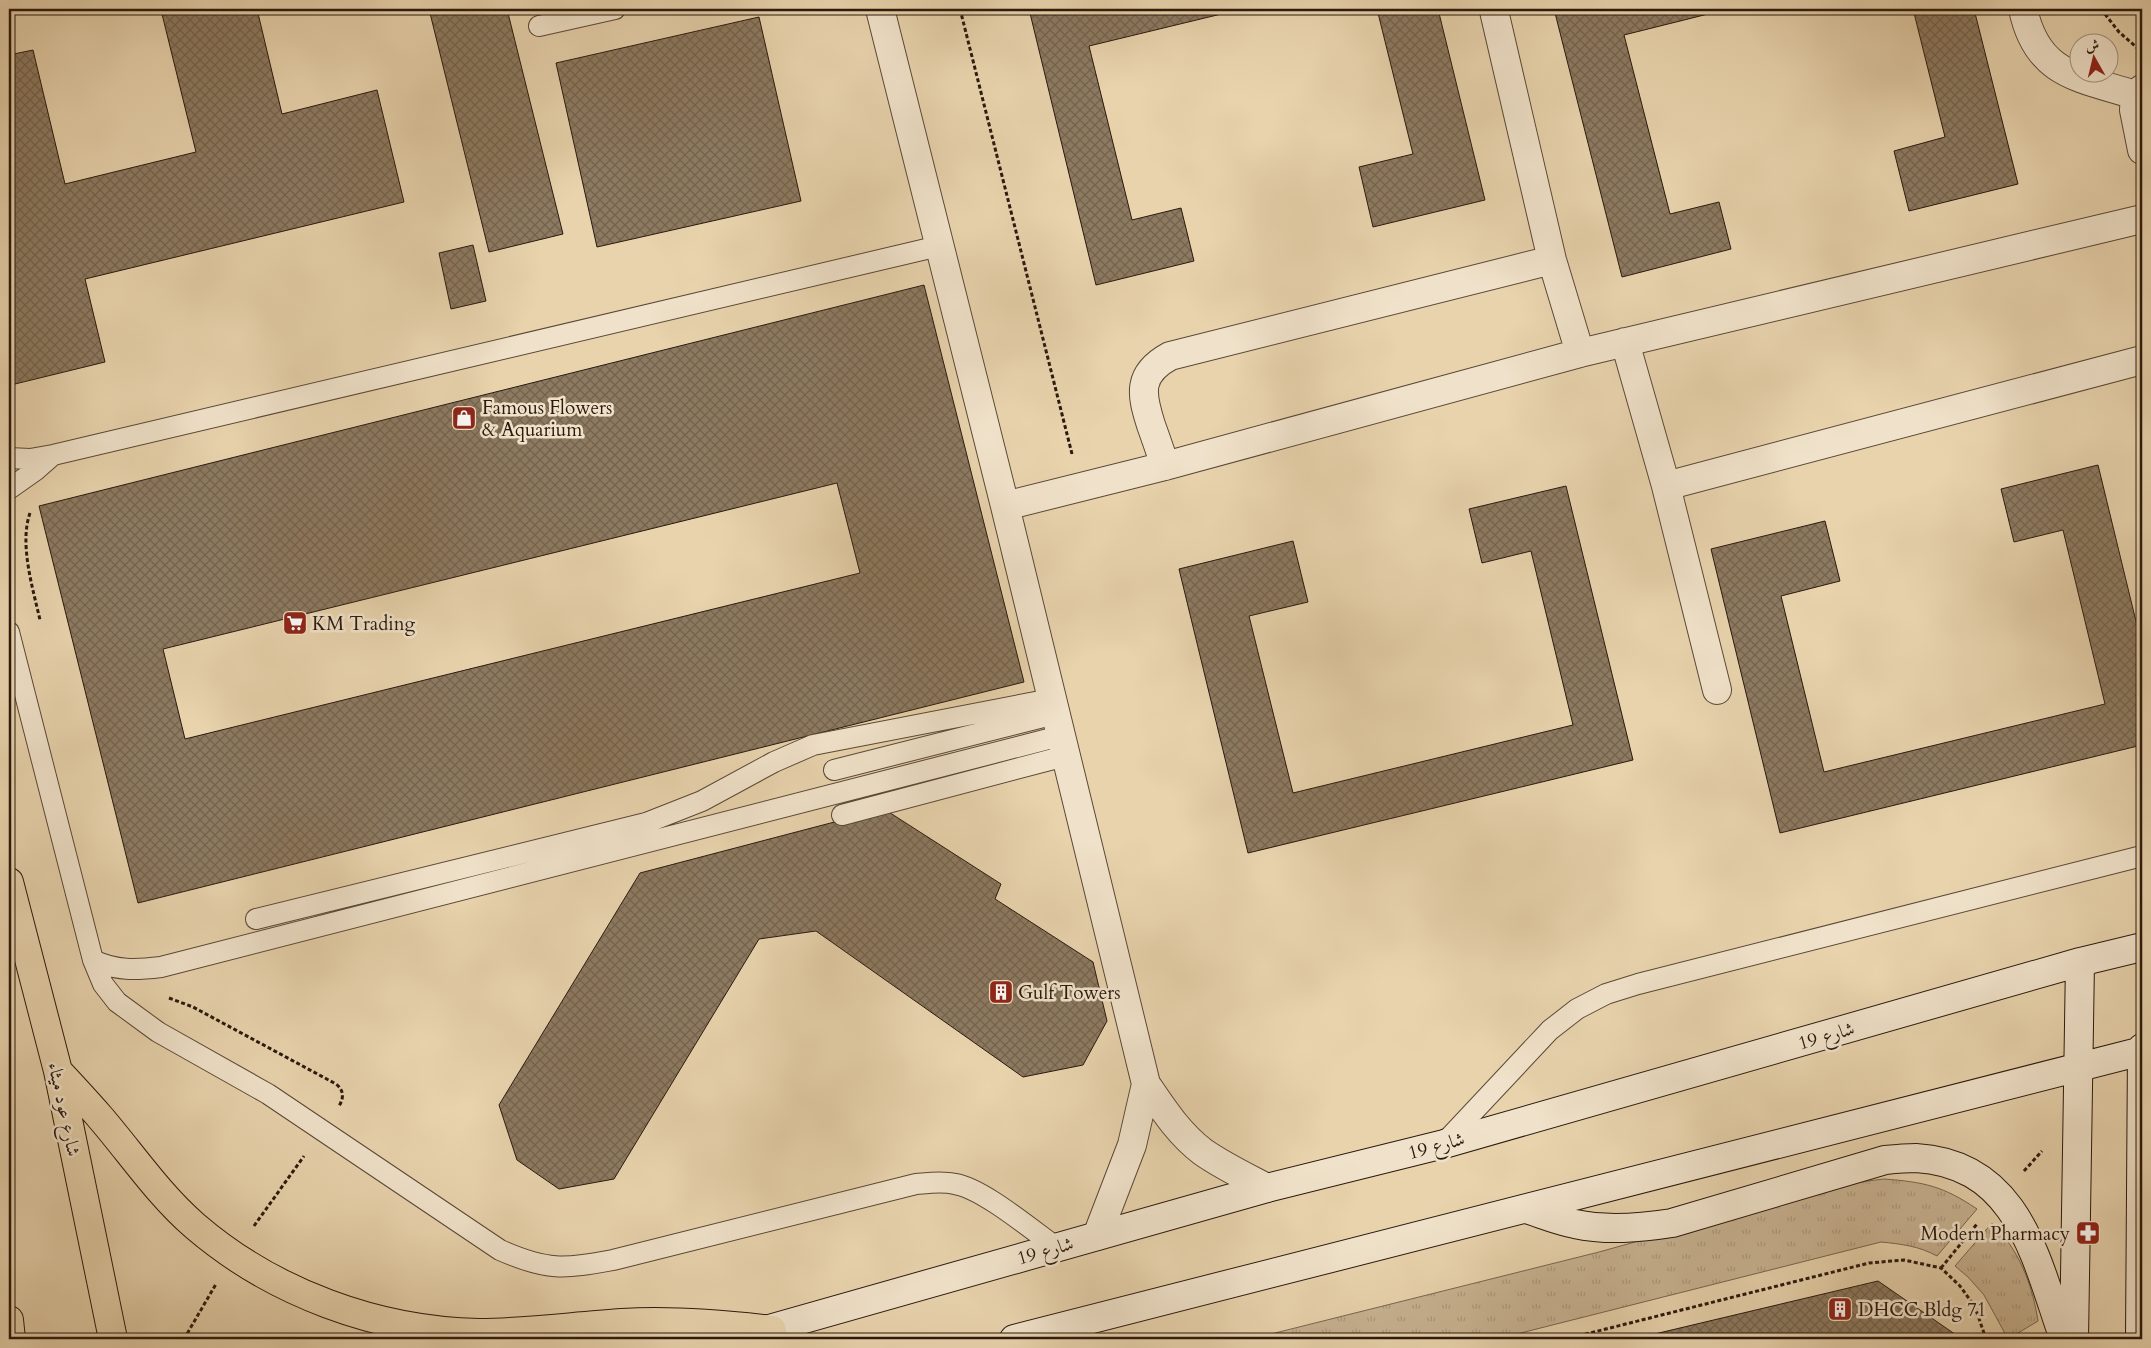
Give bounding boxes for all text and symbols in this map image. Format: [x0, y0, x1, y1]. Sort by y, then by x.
north arrow [2068, 32, 2118, 82]
text: ش [2084, 35, 2101, 56]
place label: Famous Flowers & Aquarium [482, 395, 612, 443]
shop icon: Famous Flowers & Aquarium [451, 405, 477, 431]
supermarket icon: KM Trading [282, 610, 308, 636]
place label: KM Trading [312, 611, 415, 637]
building icon: Gulf Towers [988, 979, 1014, 1005]
place label: Gulf Towers [1018, 980, 1121, 1006]
street label: شارع 19 [1795, 1016, 1858, 1058]
street label: شارع عود ميثاء [39, 1060, 87, 1159]
street label: شارع 19 [1405, 1126, 1468, 1168]
pharmacy icon: Modern Pharmacy [2075, 1220, 2101, 1246]
place label: Modern Pharmacy [1920, 1221, 2070, 1247]
street label: شارع 19 [1014, 1231, 1077, 1273]
building icon: DHCC Bldg 71 [1827, 1296, 1853, 1322]
place label: DHCC Bldg 71 [1858, 1297, 1987, 1323]

